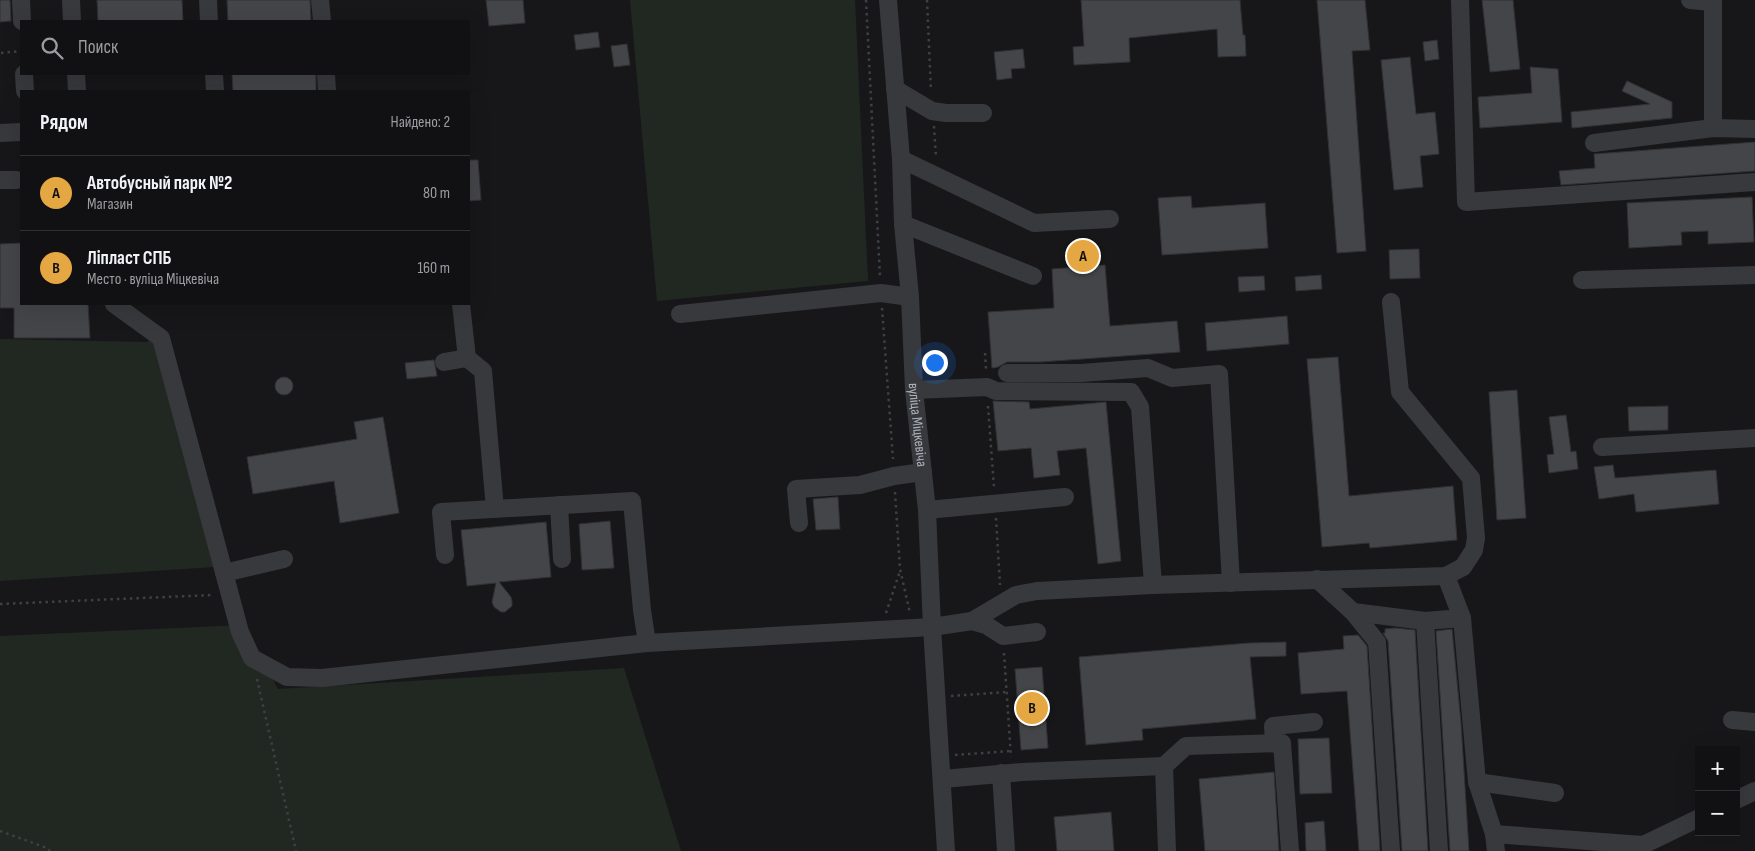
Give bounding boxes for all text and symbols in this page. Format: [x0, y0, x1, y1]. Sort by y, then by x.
search box [20, 20, 470, 75]
icon: search [38, 34, 66, 62]
text: Поиск [78, 36, 118, 59]
text: Рядом [40, 110, 88, 135]
text: Найдено: 2 [391, 113, 450, 132]
text: Автобусный парк №2 [87, 172, 232, 195]
text: A [52, 184, 60, 203]
text: 80 m [423, 184, 450, 203]
text: Магазин [87, 195, 133, 214]
pin: A [1067, 237, 1099, 275]
text: Ліпласт СПБ [87, 247, 172, 270]
text: B [52, 259, 60, 278]
text: 160 m [417, 259, 450, 278]
text: Место · вуліца Міцкевіча [87, 270, 219, 289]
your location [922, 350, 948, 376]
street label: вуліца Міцкевіча [904, 383, 931, 468]
pin: B [1016, 689, 1048, 727]
map controls [1695, 746, 1740, 836]
button: + [1695, 746, 1740, 791]
button: − [1695, 791, 1740, 836]

